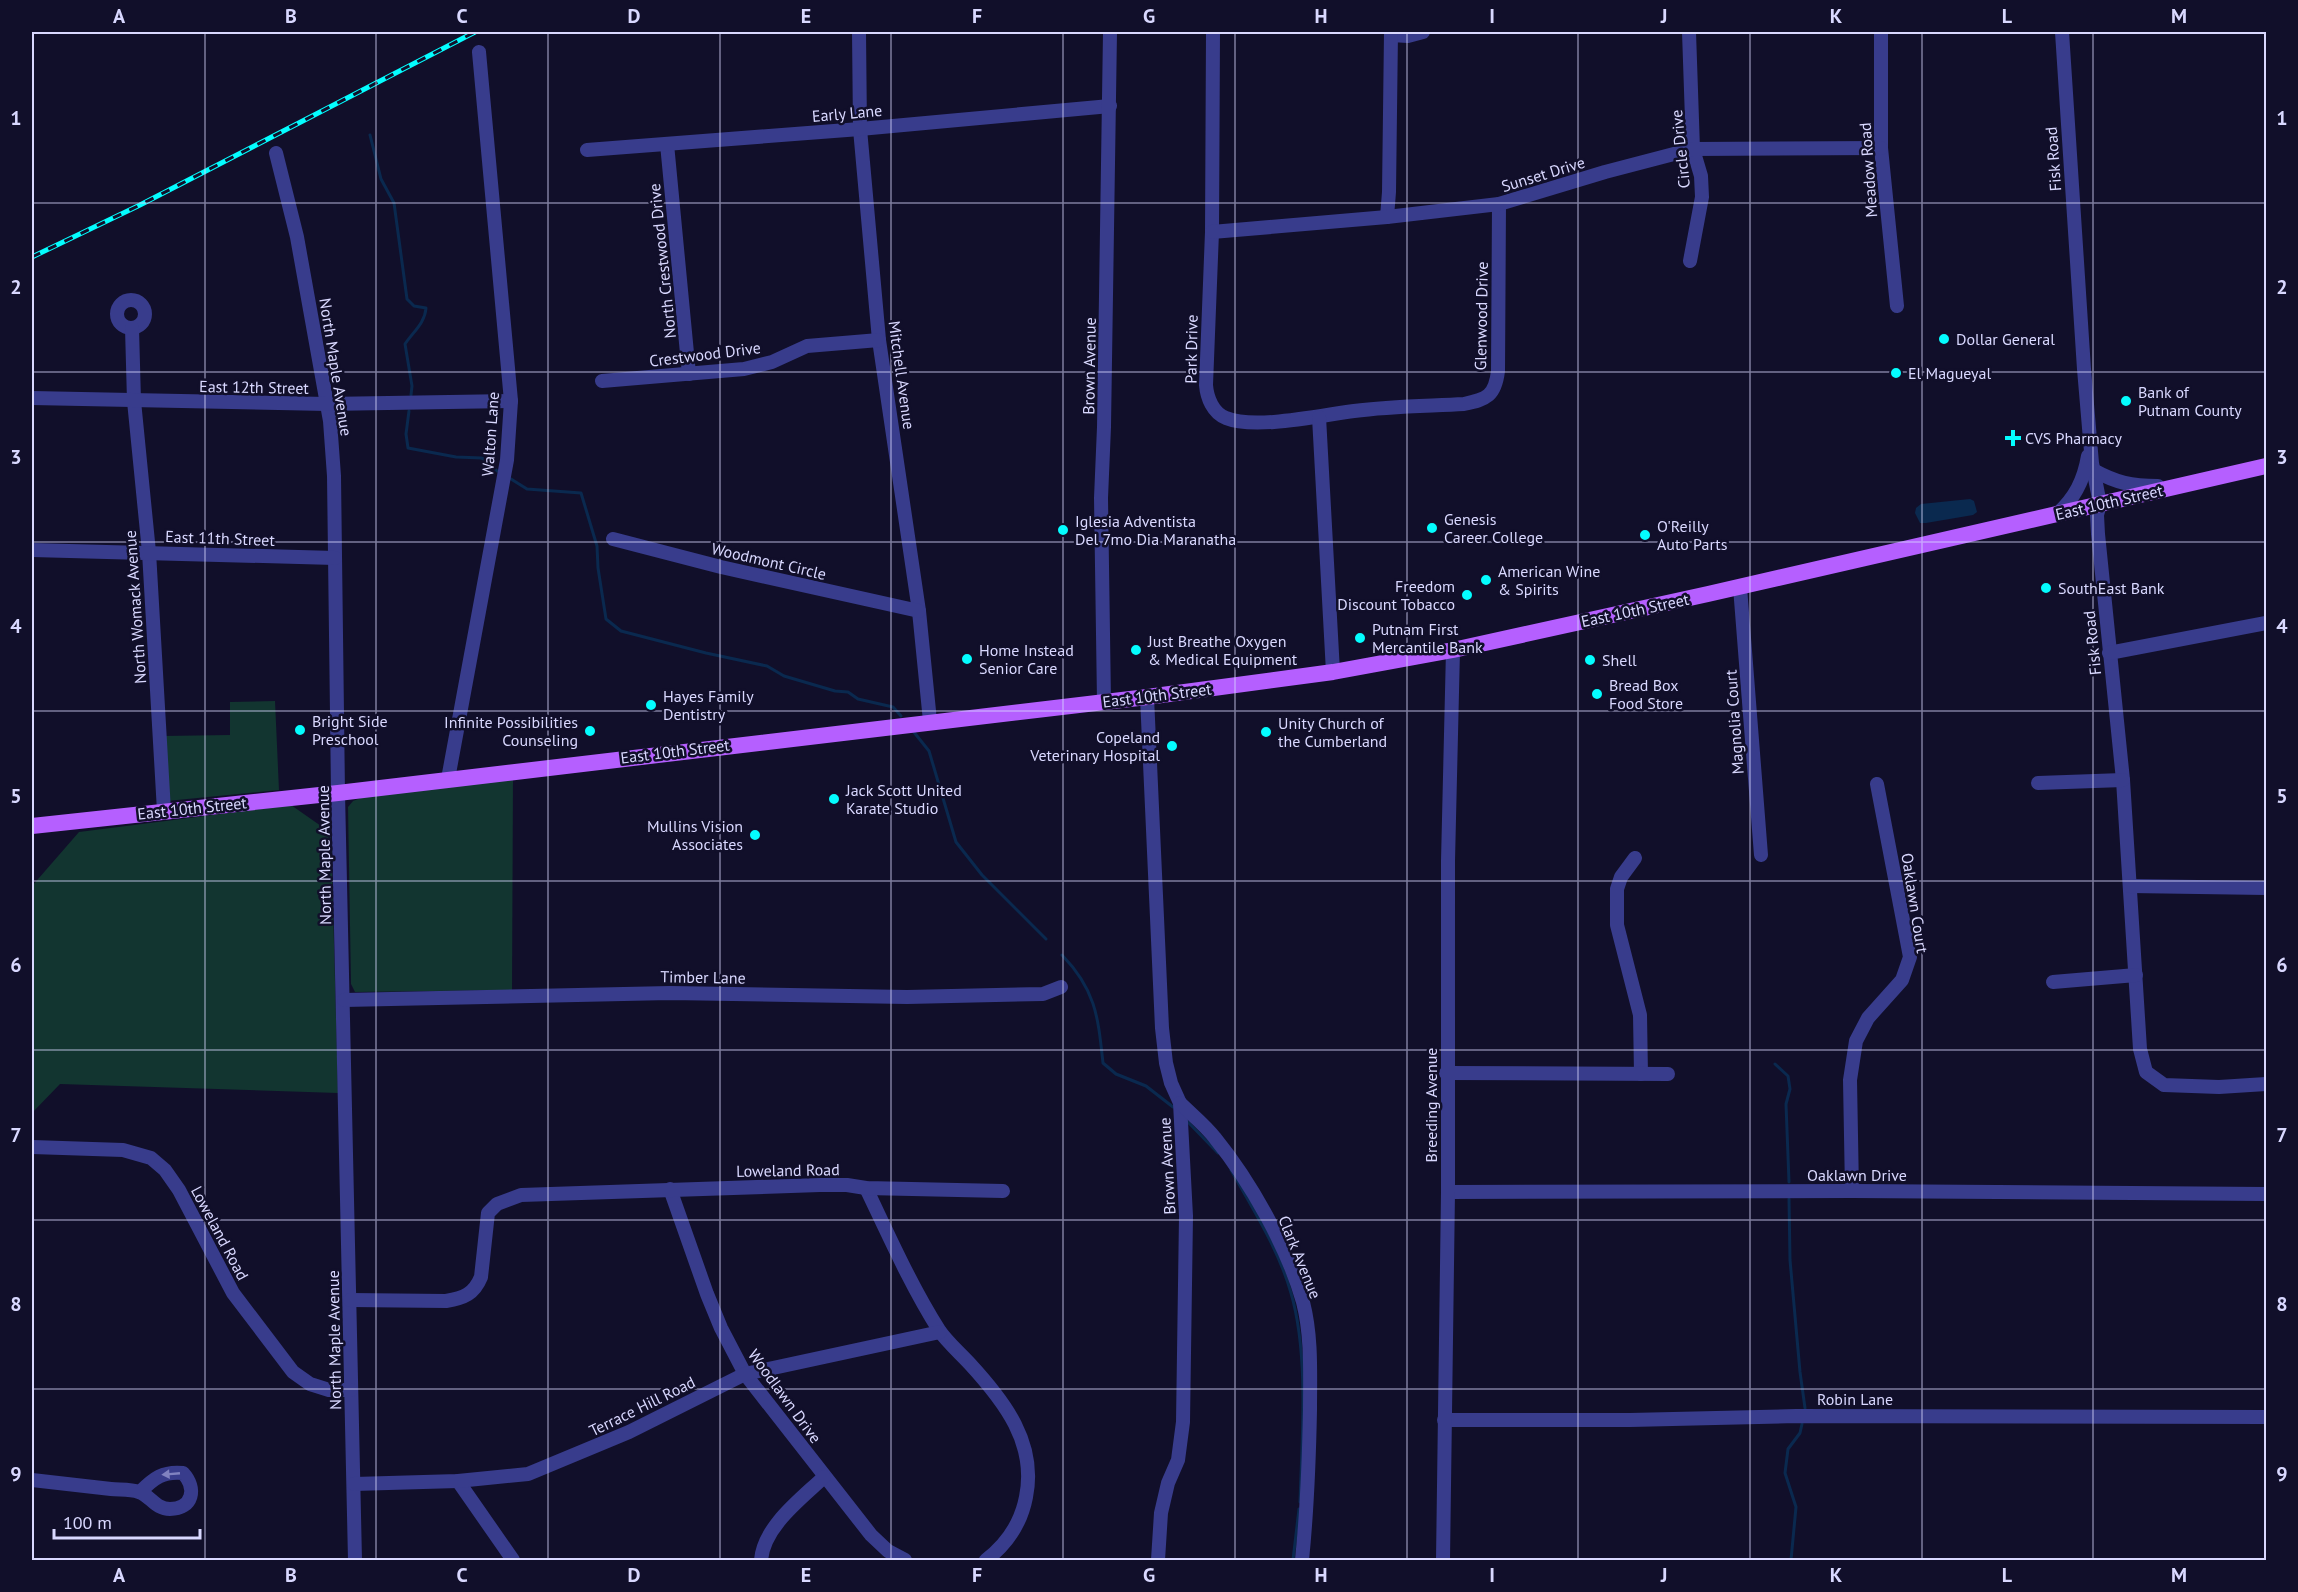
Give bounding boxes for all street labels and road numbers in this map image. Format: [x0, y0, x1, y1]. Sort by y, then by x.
street label: Early Lane [811, 100, 883, 126]
street label: Circle Drive [1666, 109, 1694, 189]
street label: Meadow Road [1855, 122, 1881, 218]
street label: Fisk Road [2041, 126, 2065, 192]
street label: Sunset Drive [1499, 152, 1587, 196]
street label: North Crestwood Drive [644, 182, 680, 340]
street label: Glenwood Drive [1470, 261, 1492, 371]
street label: North Maple Avenue [315, 297, 357, 437]
street label: Park Drive [1180, 314, 1202, 384]
street label: Brown Avenue [1078, 317, 1100, 415]
street label: Mitchell Avenue [884, 319, 920, 431]
street label: Crestwood Drive [648, 337, 762, 371]
street label: East 12th Street [199, 376, 310, 398]
street label: Walton Lane [477, 391, 503, 477]
street label: East 10th Street [2053, 480, 2165, 524]
street label: East 11th Street [165, 526, 276, 550]
street label: North Womack Avenue [120, 530, 150, 684]
street label: Woodmont Circle [710, 538, 828, 584]
street label: East 10th Street [1579, 589, 1691, 631]
street label: Fisk Road [2079, 610, 2105, 676]
street label: Magnolia Court [1720, 668, 1748, 775]
street label: East 10th Street [1101, 678, 1213, 712]
street label: East 10th Street [619, 734, 731, 768]
street label: North Maple Avenue [313, 785, 335, 925]
street label: East 10th Street [136, 792, 248, 824]
street label: Oaklawn Court [1897, 852, 1933, 955]
street label: Timber Lane [660, 966, 746, 988]
street label: Breeding Avenue [1421, 1048, 1441, 1162]
street label: Brown Avenue [1154, 1117, 1180, 1215]
street label: Loweland Road [736, 1159, 840, 1181]
street label: Oaklawn Drive [1807, 1165, 1907, 1185]
street label: Loweland Road [187, 1183, 253, 1283]
street label: Clark Avenue [1274, 1212, 1326, 1302]
street label: North Maple Avenue [323, 1270, 345, 1410]
street label: Woodlawn Drive [744, 1345, 826, 1447]
street label: Terrace Hill Road [586, 1372, 698, 1440]
street label: Robin Lane [1817, 1389, 1893, 1409]

